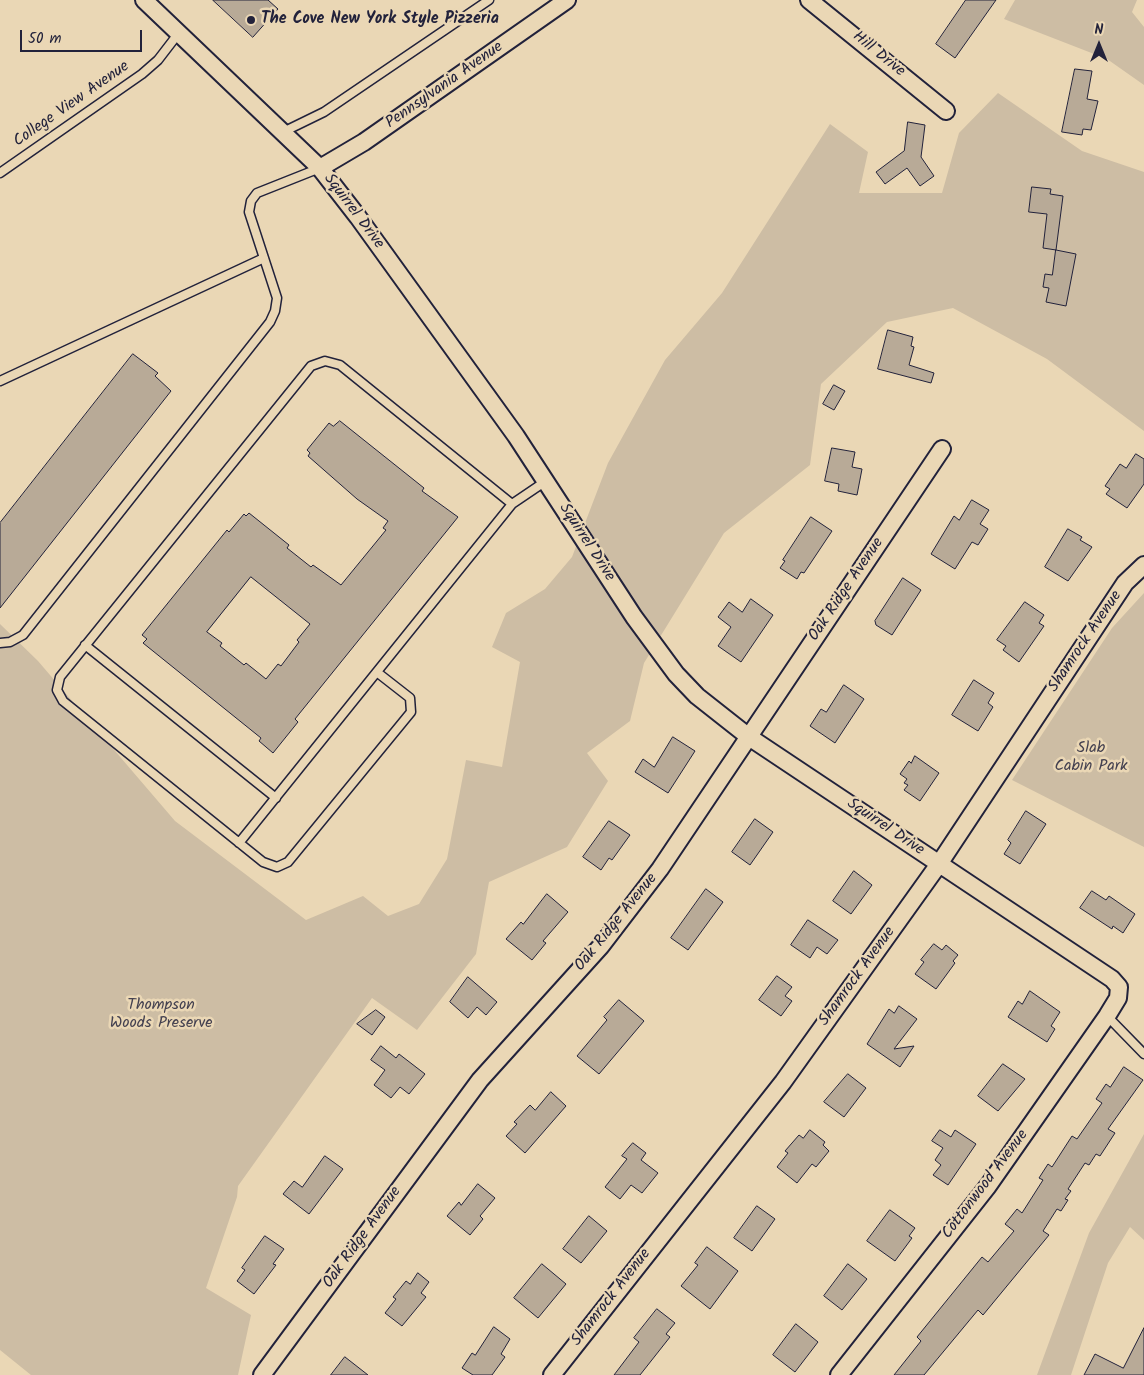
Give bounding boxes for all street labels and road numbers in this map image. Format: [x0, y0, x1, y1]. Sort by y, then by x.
street label: Hill Drive [848, 28, 908, 82]
street label: Pennsylvania Avenue [383, 38, 507, 134]
street label: College View Avenue [10, 58, 134, 152]
street label: Squirrel Drive [319, 171, 387, 253]
street label: Squirrel Drive [554, 500, 618, 586]
street label: Oak Ridge Avenue [805, 535, 889, 645]
street label: Shamrock Avenue [1045, 588, 1127, 696]
street label: Squirrel Drive [843, 795, 927, 861]
street label: Oak Ridge Avenue [572, 870, 662, 976]
street label: Shamrock Avenue [816, 924, 900, 1030]
street label: Cottonwood Avenue [939, 1127, 1033, 1243]
street label: Oak Ridge Avenue [320, 1184, 406, 1292]
street label: Shamrock Avenue [568, 1246, 656, 1350]

